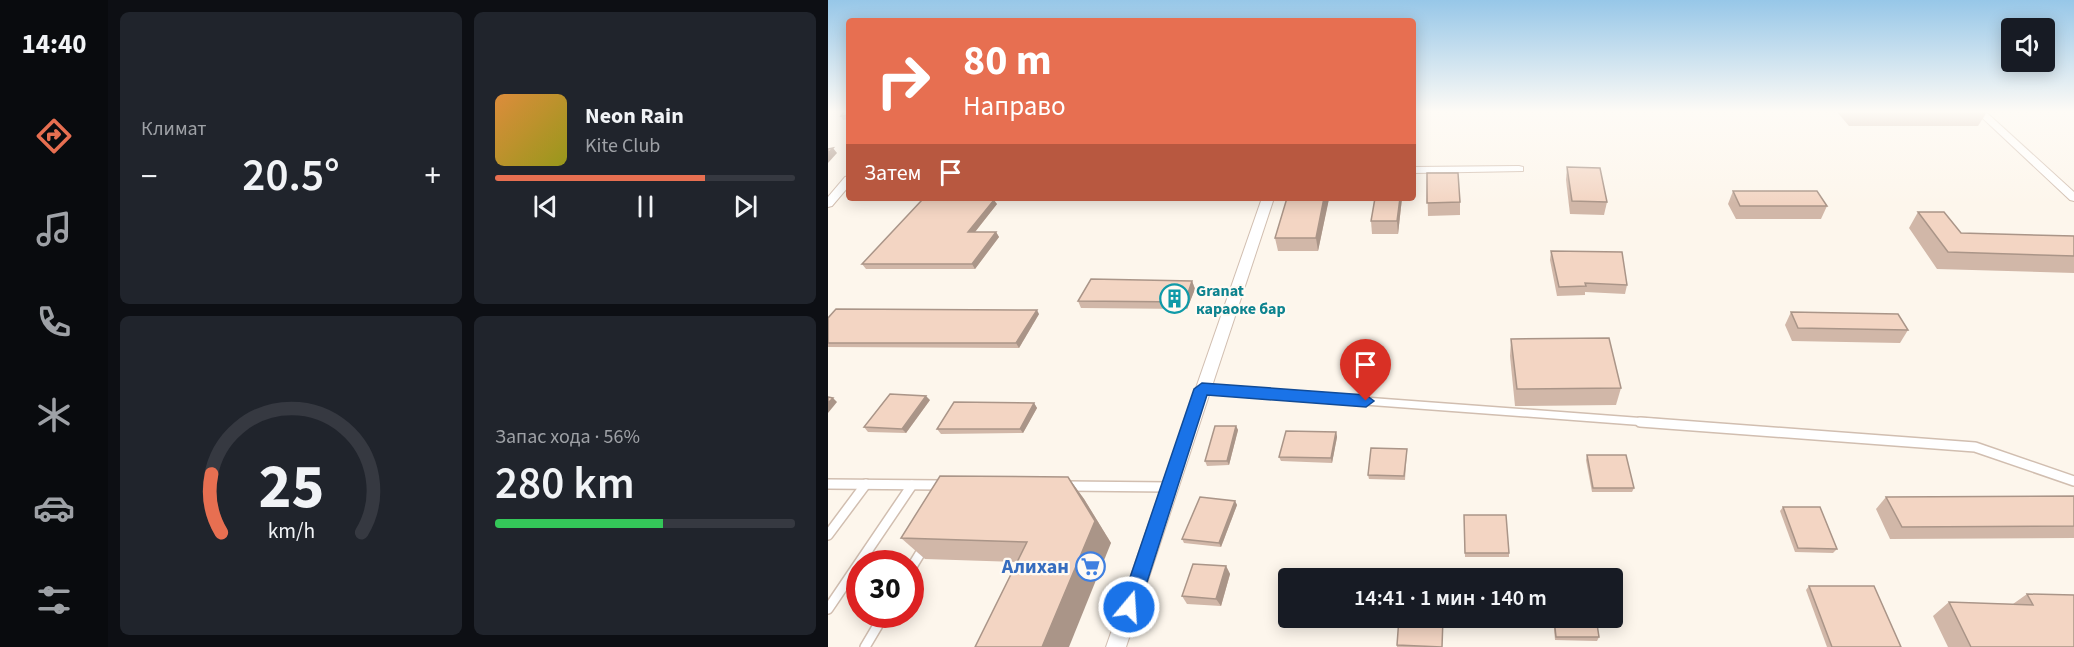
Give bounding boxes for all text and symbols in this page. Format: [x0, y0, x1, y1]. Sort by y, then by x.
map controls [2001, 18, 2055, 72]
button: sound [2001, 18, 2055, 72]
text: 14:40 [21, 25, 87, 64]
text: 80 m [963, 31, 1052, 91]
icon: right [864, 42, 942, 120]
text: Направо [963, 87, 1066, 126]
text: Neon Rain [585, 100, 684, 132]
icon: directions [33, 115, 75, 157]
text: Климат [141, 115, 207, 143]
text: Kite Club [585, 132, 660, 160]
text: 20.5° [242, 144, 340, 208]
text: − [141, 153, 157, 200]
text: + [425, 153, 441, 200]
icon: arrive [934, 156, 967, 189]
text: Затем [864, 157, 922, 189]
icon: previous [529, 190, 562, 223]
icon: pause [629, 190, 662, 223]
icon: next [729, 190, 762, 223]
icon: music [33, 208, 75, 250]
place label: Granat караоке бар [1196, 280, 1286, 320]
building icon: Granat караоке бар [1159, 283, 1191, 315]
icon: phone [33, 301, 75, 343]
pin [1340, 339, 1391, 401]
icon: arrive [1349, 348, 1382, 381]
icon: climate [33, 394, 75, 436]
text: Запас хода · 56% [495, 423, 640, 451]
text: 25 [258, 443, 324, 532]
text: 280 km [495, 452, 635, 516]
icon: car [33, 487, 75, 529]
text: km/h [267, 516, 315, 547]
speed limit sign: 30 [846, 550, 924, 628]
supermarket icon: Алихан [1074, 550, 1106, 582]
place label: Алихан [1001, 553, 1069, 581]
position arrow [1097, 575, 1161, 639]
icon: filters [33, 579, 75, 621]
text: 14:41 · 1 мин · 140 m [1354, 582, 1547, 614]

